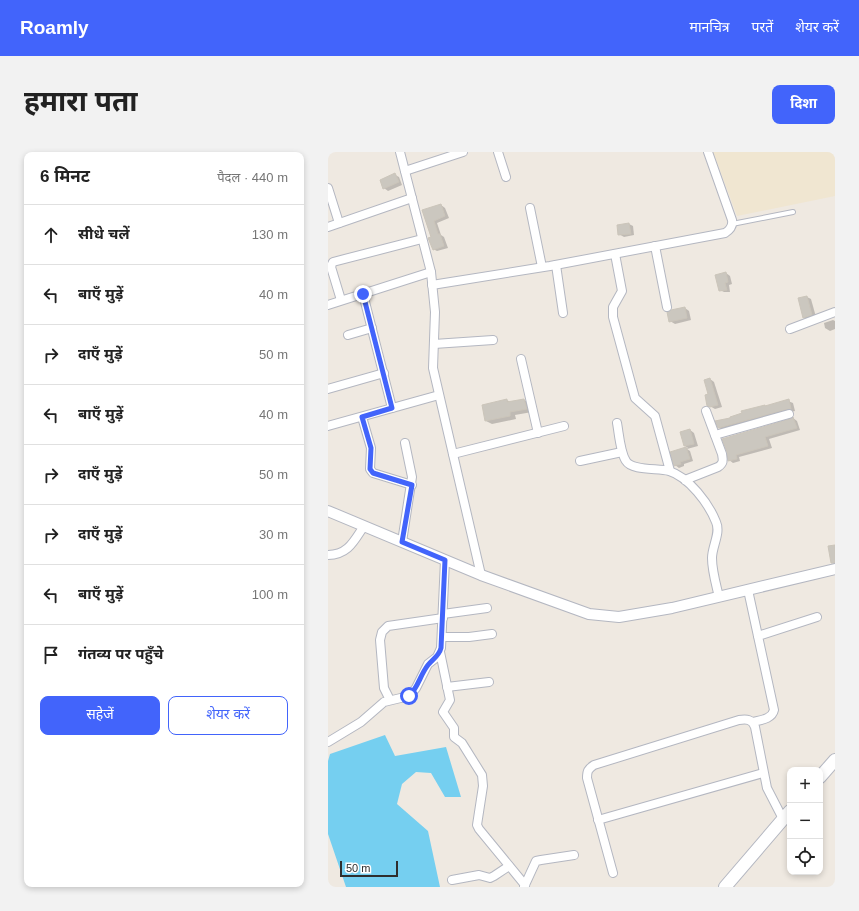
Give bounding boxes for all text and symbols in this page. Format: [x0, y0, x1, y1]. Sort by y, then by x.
text: Roamly [20, 17, 89, 38]
text: मानचित्र [690, 19, 730, 35]
text: परतें [752, 19, 773, 35]
text: शेयर करें [795, 19, 839, 35]
button: दिशा [772, 85, 835, 124]
text: हमारा पता [24, 86, 138, 117]
text: 6 मिनट [40, 167, 90, 186]
text: पैदल · 440 m [217, 170, 288, 185]
icon: ahead [40, 224, 62, 246]
text: सीधे चलें [78, 225, 129, 242]
text: 130 m [252, 227, 288, 242]
icon: left [40, 284, 62, 306]
text: बाएँ मुड़ें [78, 285, 123, 302]
route end [354, 285, 372, 303]
text: 40 m [259, 287, 288, 302]
icon: right [40, 344, 62, 366]
text: दाएँ मुड़ें [78, 345, 122, 362]
text: 50 m [259, 347, 288, 362]
icon: left [40, 404, 62, 426]
text: बाएँ मुड़ें [78, 405, 123, 422]
text: 40 m [259, 407, 288, 422]
icon: right [40, 464, 62, 486]
text: दाएँ मुड़ें [78, 465, 122, 482]
text: 50 m [259, 467, 288, 482]
icon: right [40, 524, 62, 546]
text: दाएँ मुड़ें [78, 525, 122, 542]
text: 30 m [259, 527, 288, 542]
icon: left [40, 584, 62, 606]
text: बाएँ मुड़ें [78, 585, 123, 602]
text: 100 m [252, 587, 288, 602]
icon: arrive [40, 644, 62, 666]
text: गंतव्य पर पहुँचे [78, 645, 163, 662]
route start [400, 687, 418, 705]
button: सहेजें [40, 696, 160, 735]
button: शेयर करें [168, 696, 288, 735]
map controls [787, 767, 823, 875]
button: + [787, 767, 823, 803]
button: − [787, 803, 823, 839]
button: locate [787, 839, 823, 875]
scale bar [340, 859, 398, 878]
text: 50 m [346, 862, 370, 874]

